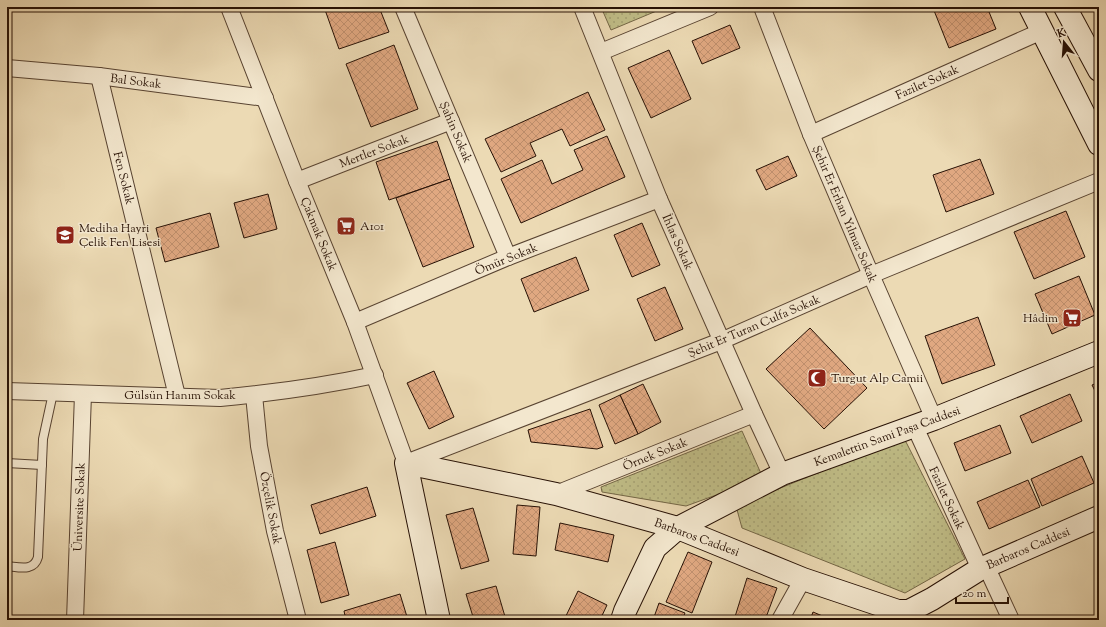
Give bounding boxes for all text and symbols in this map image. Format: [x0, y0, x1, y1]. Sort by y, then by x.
north arrow [1044, 22, 1084, 62]
text: K [1054, 25, 1068, 43]
street label: Fazilet Sokak [893, 61, 962, 105]
street label: Bal Sokak [109, 70, 163, 94]
street label: Şahin Sokak [434, 99, 476, 166]
street label: Mertler Sokak [337, 130, 412, 173]
street label: Şehir Er Erhan Yılmaz Sokak [807, 143, 881, 286]
street label: Fen Sokak [108, 150, 138, 207]
street label: Çakmak Sokak [295, 195, 341, 275]
street label: İhlas Sokak [657, 212, 698, 274]
supermarket icon: A101 [335, 215, 357, 237]
place label: A101 [360, 218, 384, 236]
place label: Mediha Hayri Çelik Fen Lisesi [79, 220, 161, 252]
school or university icon: Mediha Hayri Çelik Fen Lisesi [54, 224, 76, 246]
street label: Ömür Sokak [472, 239, 541, 281]
street label: Şehit Er Turan Culfa Sokak [685, 291, 824, 363]
supermarket icon: Hâdim [1061, 307, 1083, 329]
place label: Hâdim [1023, 310, 1058, 328]
mosque icon: Turgut Alp Camii [806, 367, 828, 389]
place label: Turgut Alp Camii [831, 370, 924, 388]
street label: Gülsün Hanım Sokak [124, 387, 236, 405]
street label: Kemalettin Sami Paşa Caddesi [812, 402, 964, 472]
street label: Örnek Sokak [620, 434, 691, 476]
street label: Üniversite Sokak [69, 462, 91, 552]
street label: Fazilet Sokak [924, 464, 969, 533]
street label: Özçelik Sokak [254, 470, 286, 547]
street label: Barbaros Caddesi [652, 514, 742, 562]
street label: Barbaros Caddesi [984, 523, 1074, 575]
scale bar [956, 579, 1008, 605]
text: 20 m [962, 585, 987, 603]

